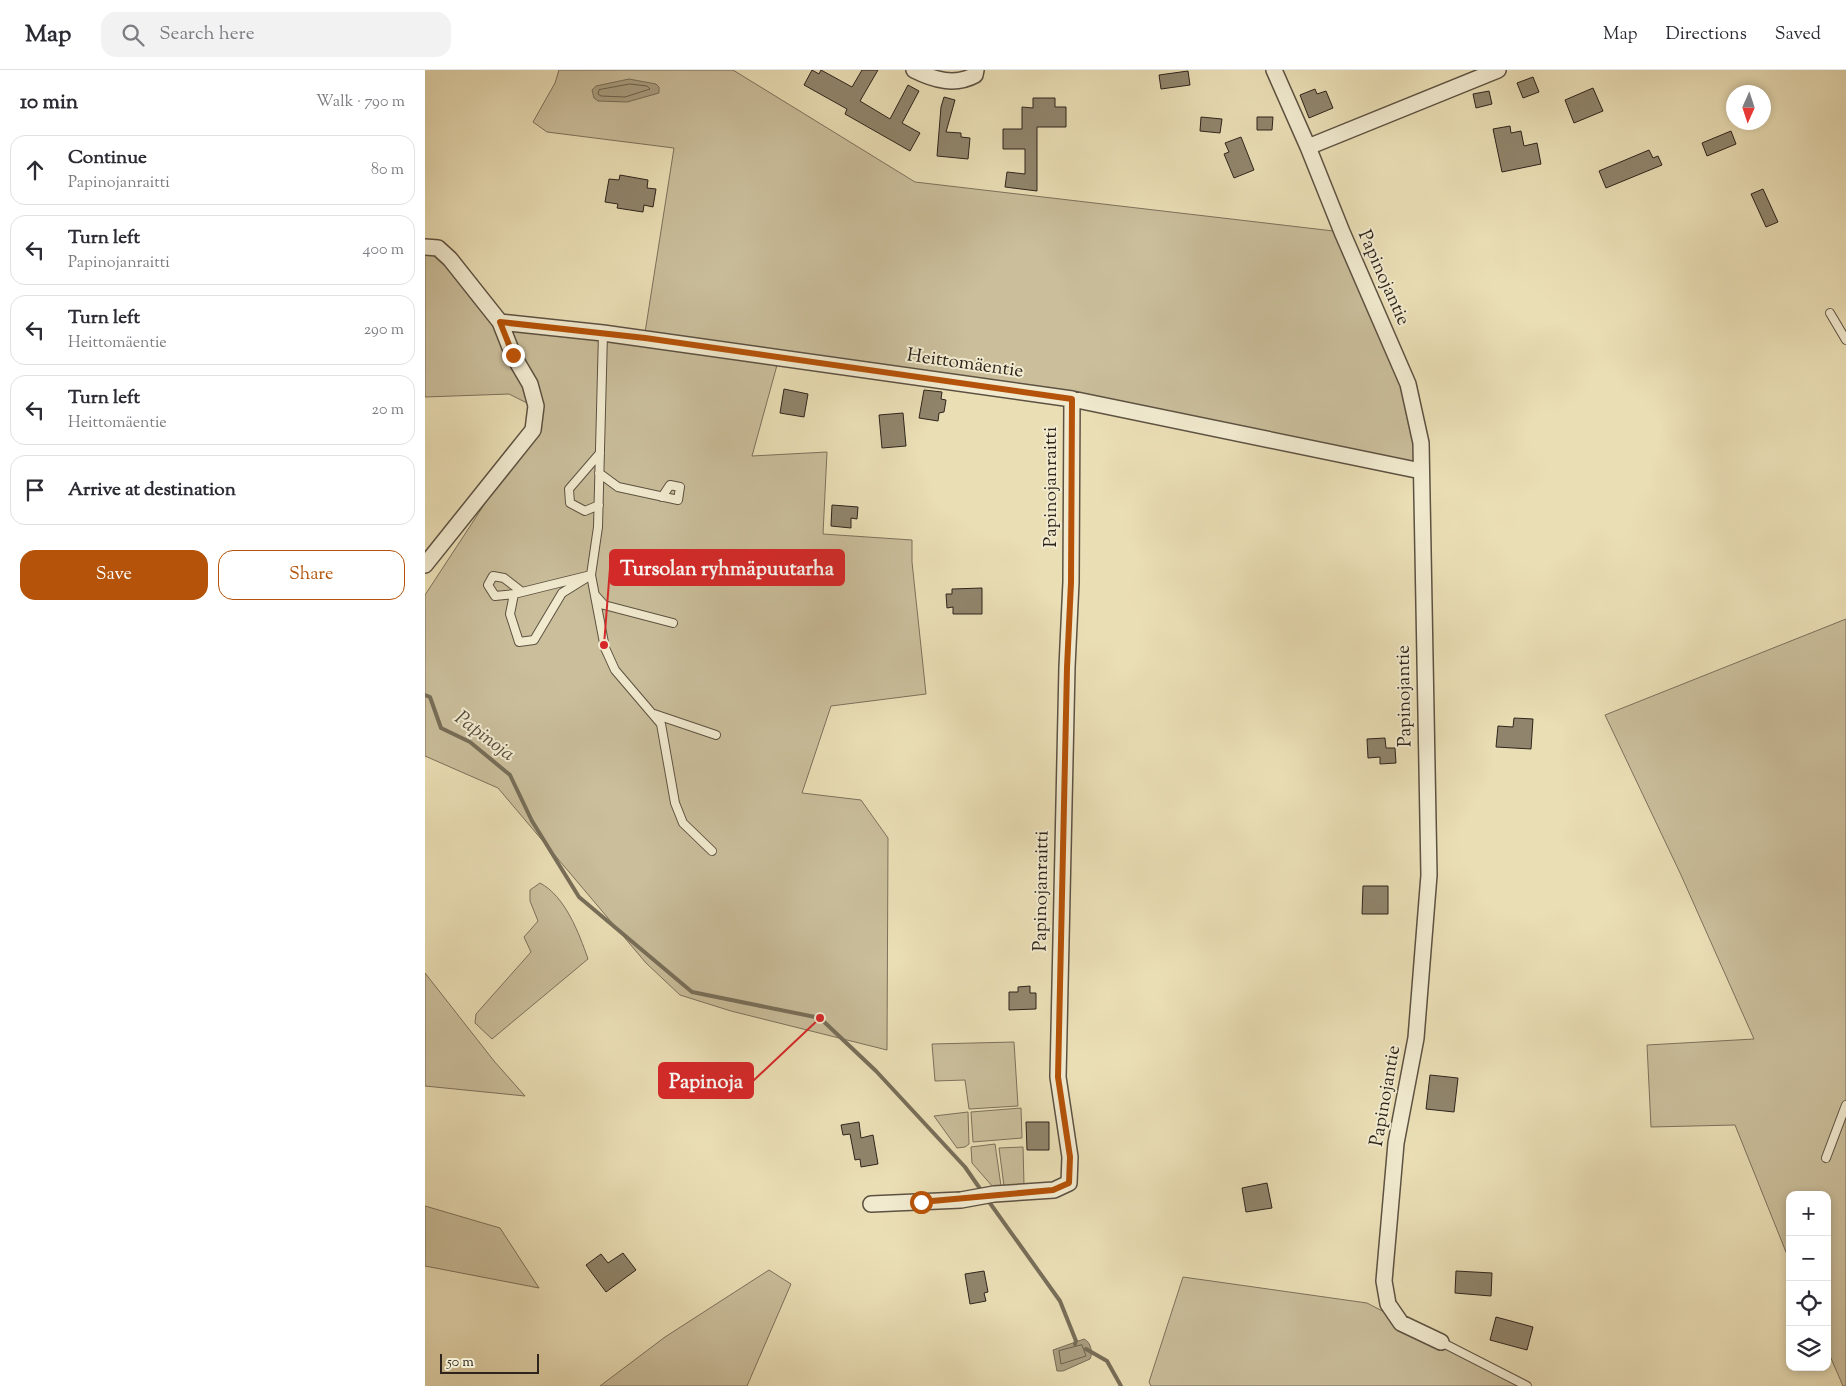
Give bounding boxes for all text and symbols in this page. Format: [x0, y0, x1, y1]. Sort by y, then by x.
search box [101, 12, 451, 57]
text: Map [25, 18, 71, 52]
icon: search [119, 21, 147, 49]
text: Search here [159, 21, 255, 48]
text: Map [1603, 22, 1638, 48]
text: Directions [1666, 22, 1747, 48]
text: Saved [1775, 22, 1821, 48]
north arrow [1726, 85, 1771, 130]
text: 10 min [20, 88, 78, 118]
text: Walk · 790 m [316, 91, 405, 114]
text: Continue [68, 145, 147, 172]
icon: ahead [21, 156, 49, 184]
text: 80 m [371, 159, 404, 182]
text: Papinojanraitti [68, 172, 170, 195]
text: Turn left [68, 225, 140, 252]
street label: Papinojantie [1350, 226, 1416, 330]
icon: left [21, 236, 49, 264]
text: 400 m [363, 239, 404, 262]
text: Papinojanraitti [68, 252, 170, 275]
text: Turn left [68, 305, 140, 332]
icon: left [21, 316, 49, 344]
text: 290 m [364, 319, 404, 342]
text: Heittomäentie [68, 332, 167, 355]
street label: Heittomäentie [905, 342, 1025, 386]
route end [502, 344, 525, 367]
text: Turn left [68, 385, 140, 412]
icon: left [21, 396, 49, 424]
text: 20 m [371, 399, 404, 422]
text: Heittomäentie [68, 412, 167, 435]
street label: Papinojanraitti [1038, 427, 1065, 547]
icon: arrive [21, 476, 49, 504]
text: Arrive at destination [68, 477, 236, 504]
button: Save [20, 550, 208, 600]
button: Share [218, 550, 405, 600]
callout: Tursolan ryhmäpuutarha [610, 550, 844, 585]
text: Tursolan ryhmäpuutarha [620, 556, 835, 585]
street label: Papinojantie [1391, 645, 1419, 747]
water label: Papinoja [448, 705, 520, 769]
street label: Papinojanraitti [1027, 830, 1057, 952]
street label: Papinojantie [1364, 1043, 1408, 1149]
callout: Papinoja [659, 1063, 753, 1098]
text: Papinoja [669, 1069, 744, 1098]
route start [910, 1191, 933, 1214]
map controls [1786, 1191, 1831, 1371]
button: + [1786, 1191, 1831, 1236]
button: − [1786, 1236, 1831, 1281]
button: locate [1786, 1281, 1831, 1326]
button: layers [1786, 1326, 1831, 1371]
scale bar [440, 1351, 539, 1374]
text: 50 m [447, 1353, 474, 1373]

